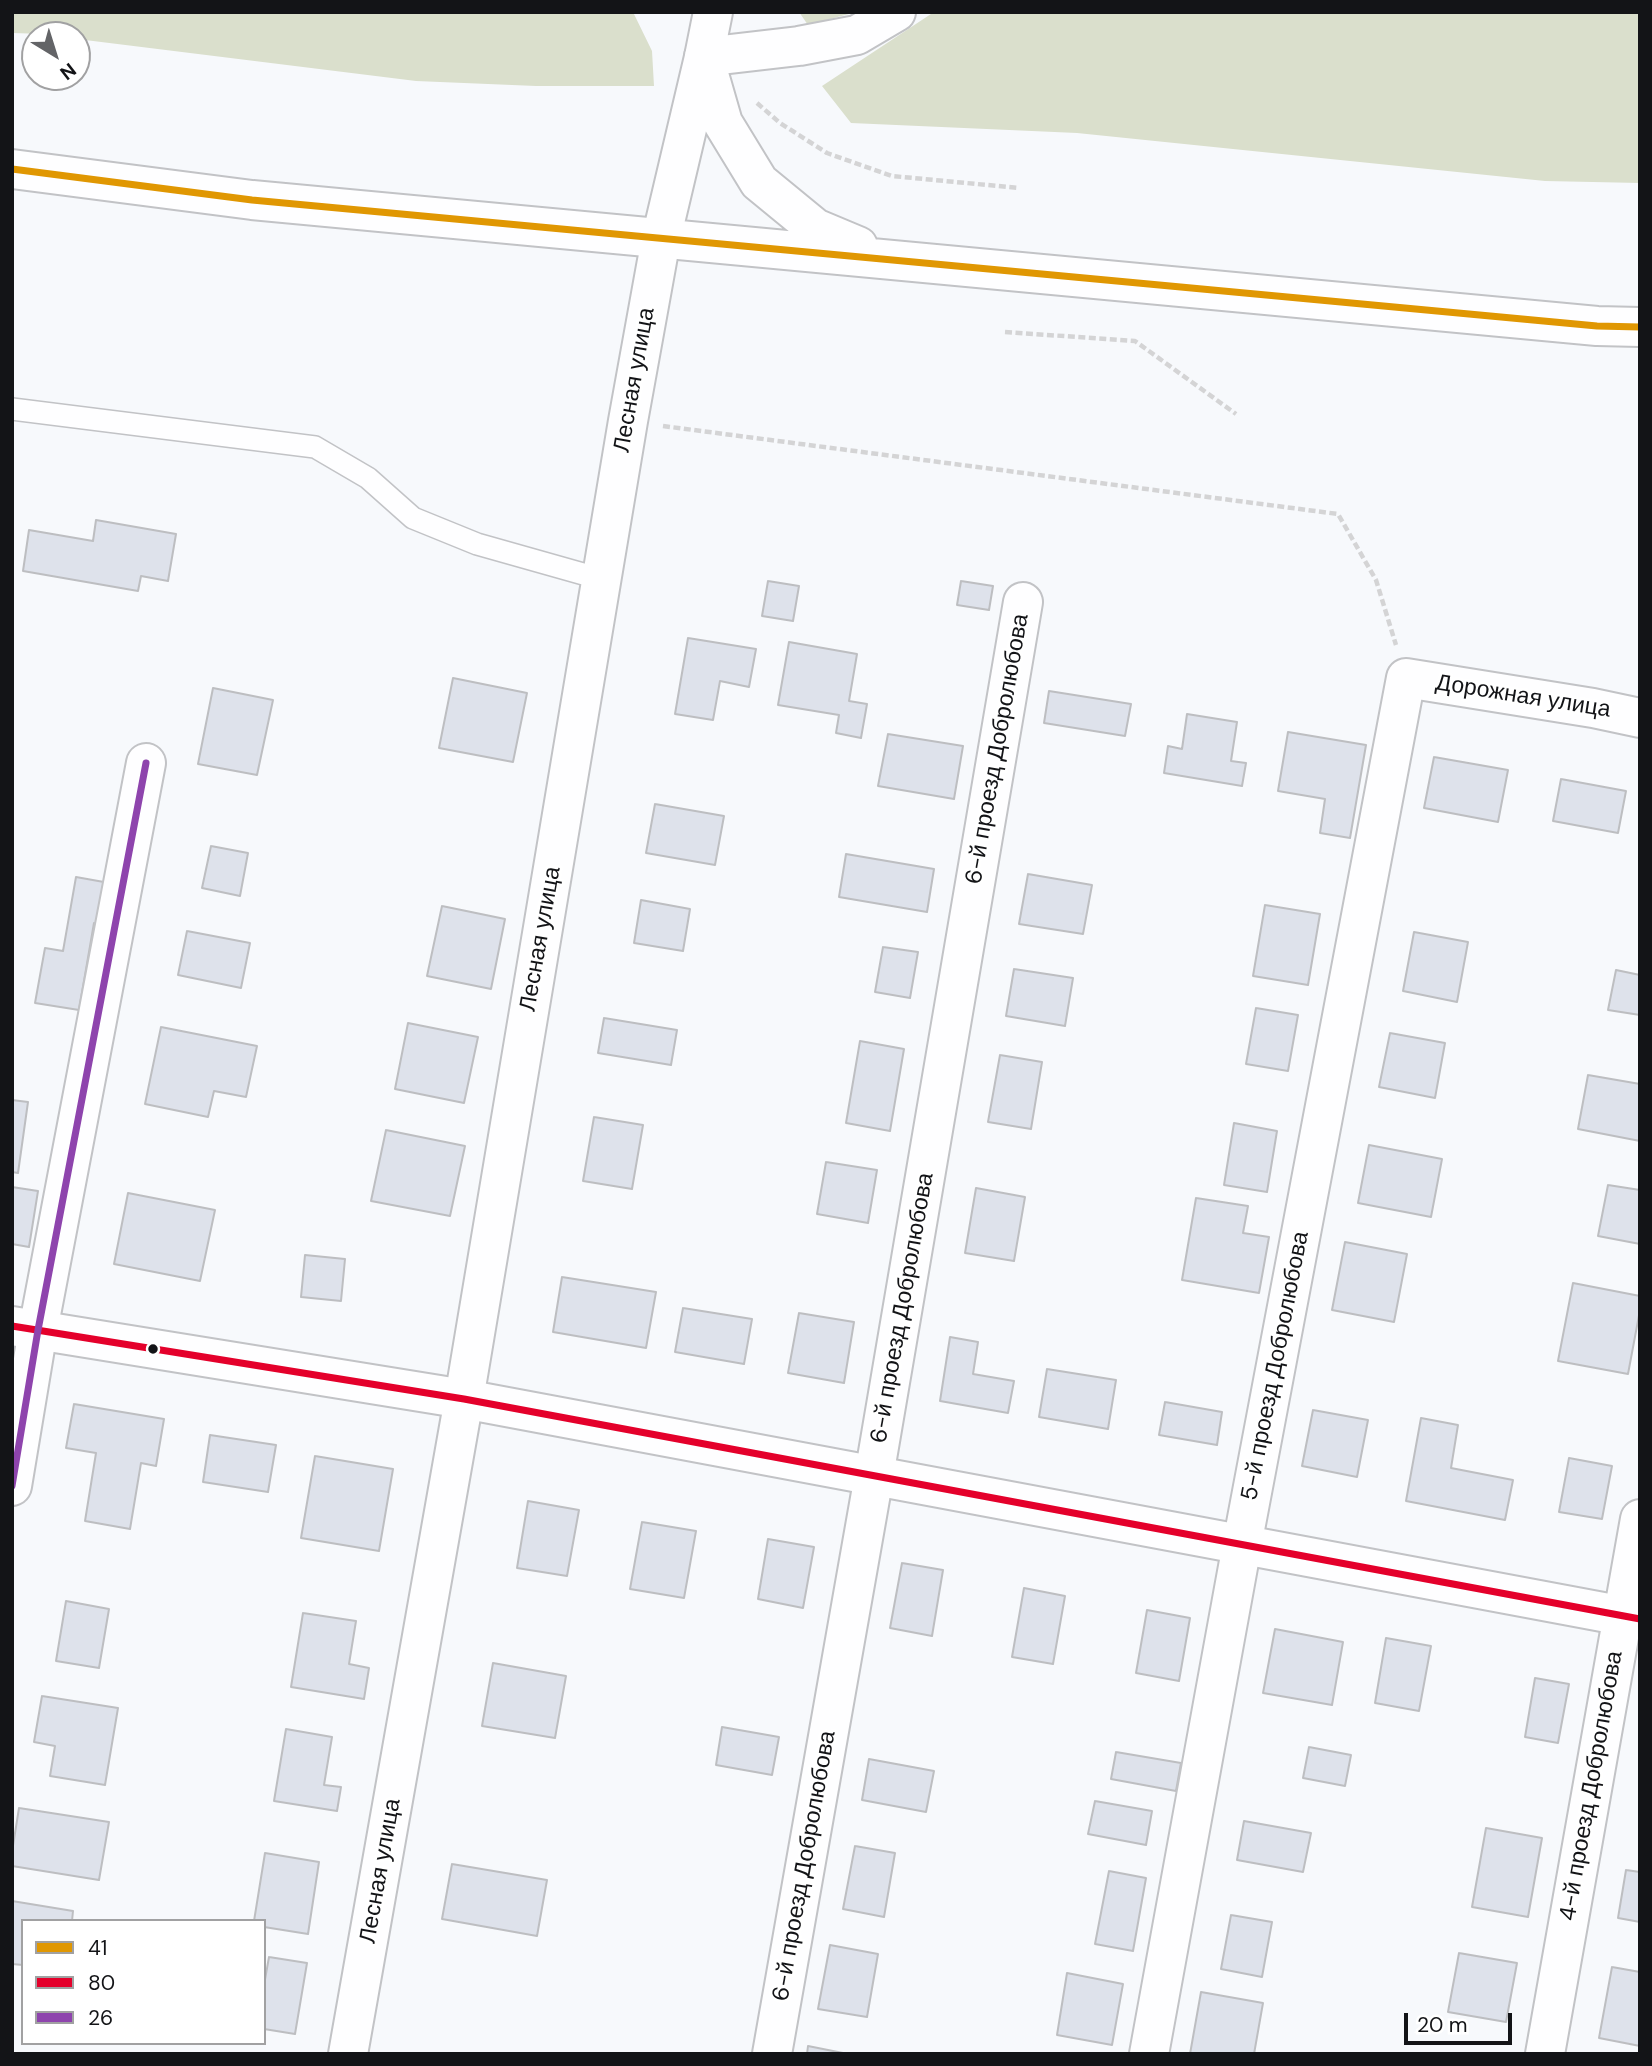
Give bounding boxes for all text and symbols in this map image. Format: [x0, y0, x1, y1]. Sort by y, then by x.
north arrow [21, 21, 91, 91]
text: N [55, 57, 81, 85]
street label: Лесная улица [609, 305, 661, 455]
street label: 6-й проезд Добролюбова [961, 612, 1035, 886]
street label: Дорожная улица [1434, 670, 1612, 724]
street label: Лесная улица [515, 864, 567, 1014]
street label: 6-й проезд Добролюбова [866, 1171, 940, 1445]
street label: 5-й проезд Добролюбова [1236, 1229, 1316, 1503]
unlabelled marker [146, 1342, 160, 1356]
street label: 4-й проезд Добролюбова [1555, 1649, 1629, 1923]
street label: 6-й проезд Добролюбова [768, 1729, 842, 2003]
street label: Лесная улица [355, 1796, 407, 1946]
legend [21, 1919, 266, 2045]
text: 41 [88, 1934, 107, 1962]
text: 80 [88, 1969, 115, 1997]
scale bar [1407, 2000, 1516, 2044]
text: 26 [88, 2004, 113, 2032]
text: 20 m [1417, 2011, 1468, 2039]

